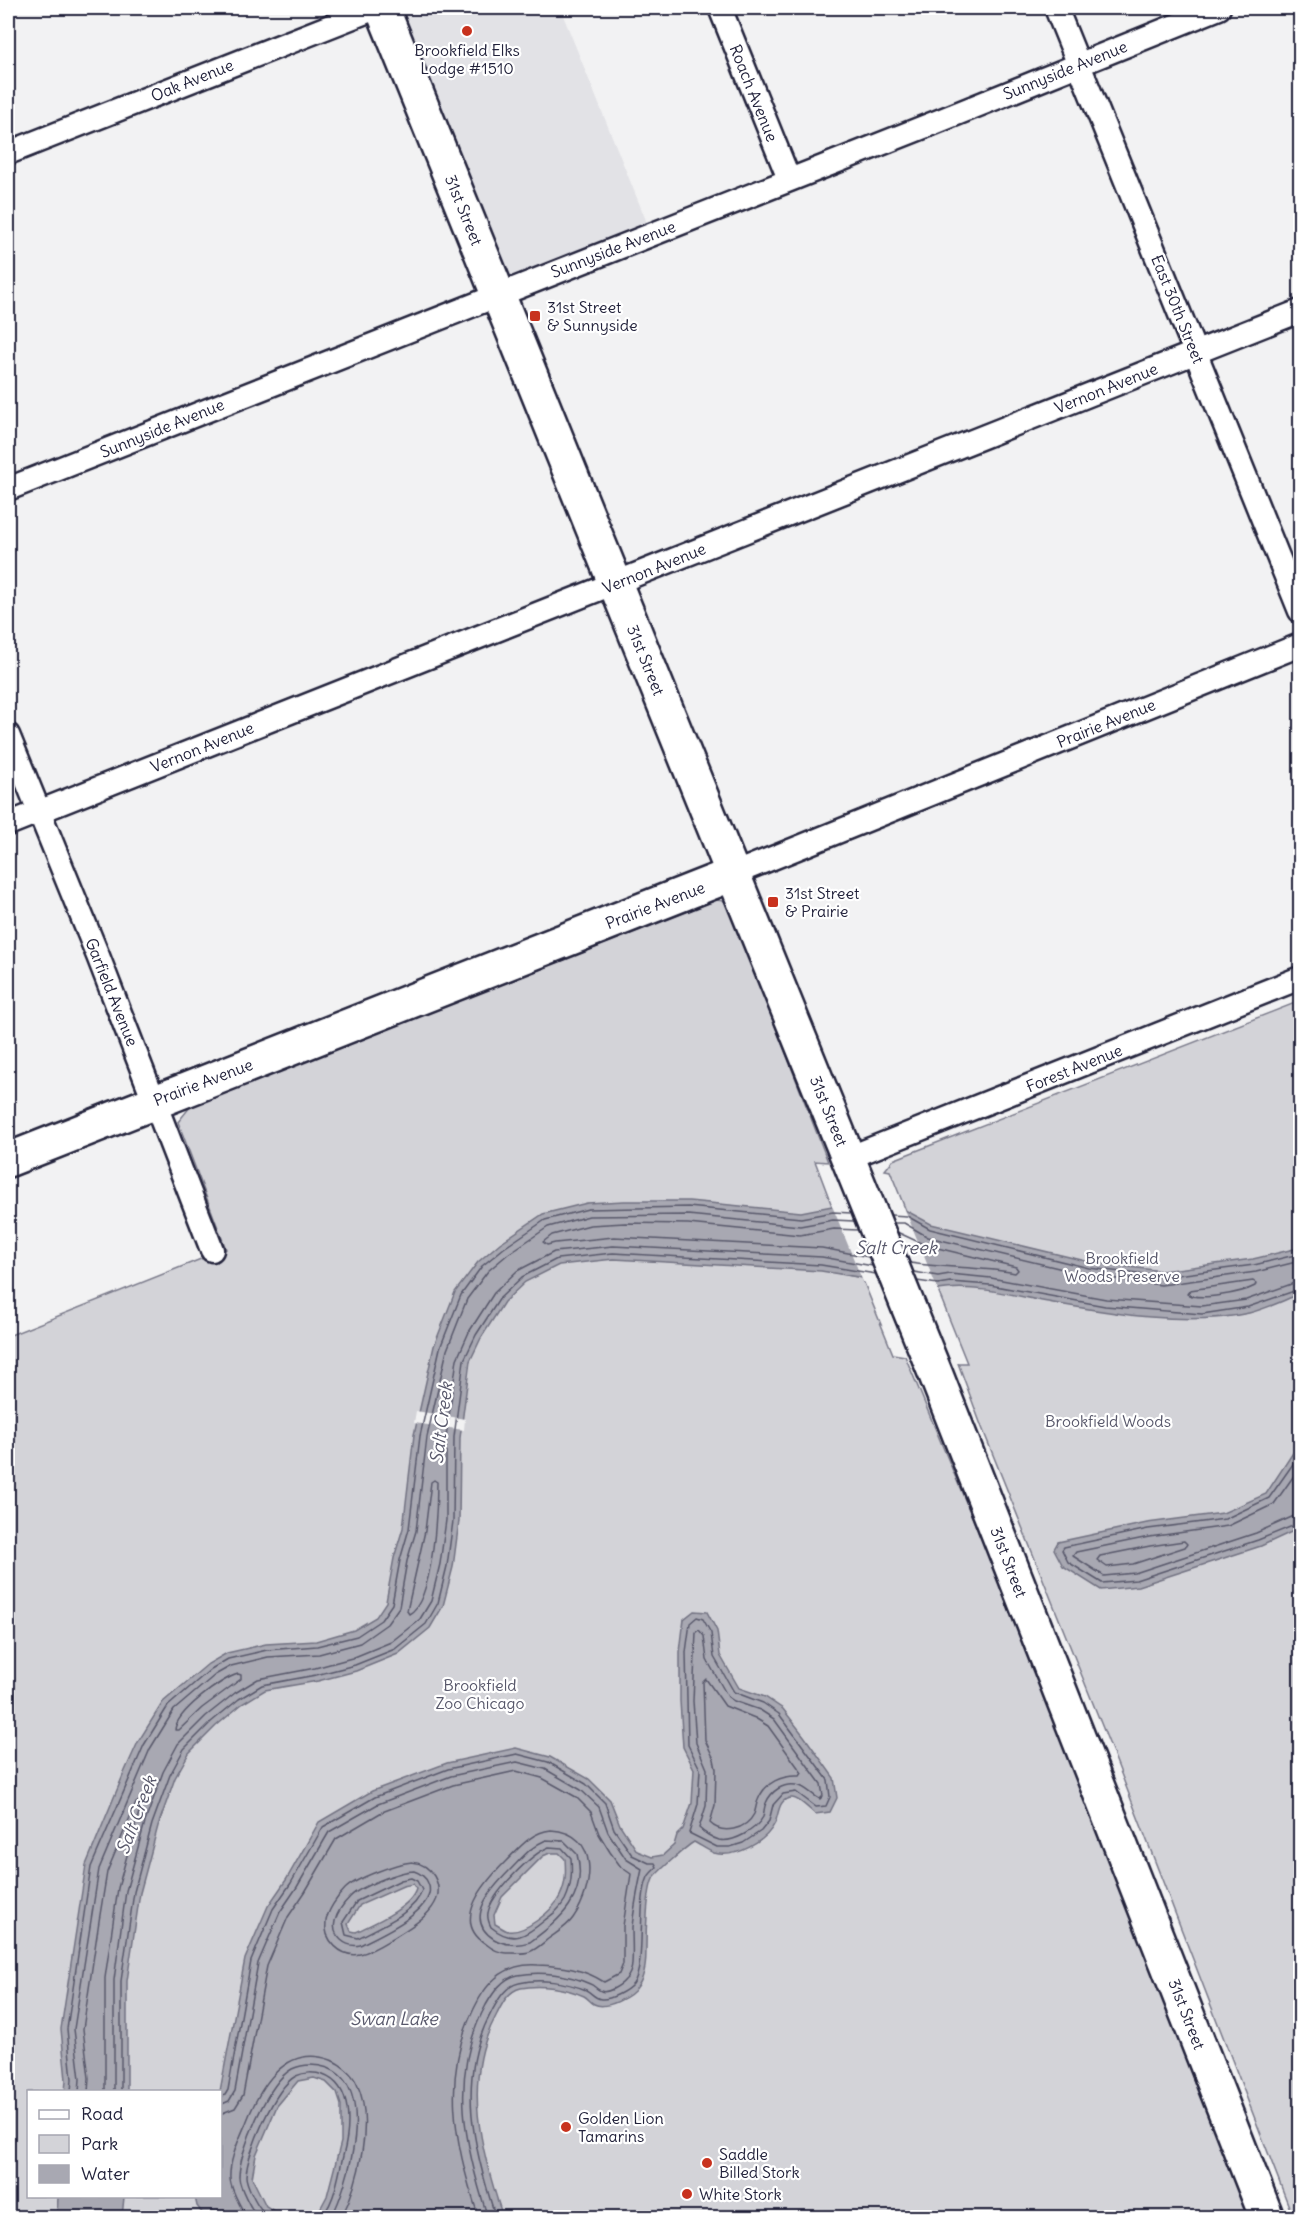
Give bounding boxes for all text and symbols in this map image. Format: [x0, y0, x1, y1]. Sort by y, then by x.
marker: Brookfield Elks Lodge #1510 [460, 24, 474, 38]
street label: Sunnyside Avenue [1000, 36, 1130, 104]
place label: Brookfield Elks Lodge #1510 [414, 40, 520, 78]
street label: Roach Avenue [725, 42, 783, 144]
street label: Oak Avenue [148, 54, 236, 106]
street label: 31st Street [441, 172, 487, 249]
street label: Sunnyside Avenue [548, 216, 678, 282]
street label: East 30th Street [1147, 252, 1209, 367]
place label: 31st Street & Sunnyside [547, 297, 638, 335]
marker: 31st Street & Sunnyside [528, 309, 542, 323]
street label: Vernon Avenue [1051, 358, 1161, 418]
street label: Sunnyside Avenue [97, 394, 227, 462]
street label: Vernon Avenue [599, 538, 709, 598]
street label: 31st Street [623, 622, 669, 699]
street label: Prairie Avenue [1054, 694, 1158, 752]
street label: Vernon Avenue [147, 717, 257, 777]
street label: Prairie Avenue [602, 877, 708, 933]
place label: 31st Street & Prairie [785, 883, 860, 921]
marker: 31st Street & Prairie [766, 895, 780, 909]
street label: Garfield Avenue [81, 935, 143, 1049]
street label: Forest Avenue [1023, 1040, 1125, 1096]
street label: Prairie Avenue [150, 1054, 256, 1110]
street label: 31st Street [806, 1073, 852, 1150]
water label: Salt Creek [855, 1236, 939, 1259]
park label: Brookfield Woods Preserve [1064, 1248, 1180, 1286]
water label: Salt Creek [425, 1379, 458, 1465]
park label: Brookfield Woods [1045, 1411, 1171, 1431]
street label: 31st Street [986, 1524, 1032, 1601]
park label: Brookfield Zoo Chicago [436, 1675, 524, 1713]
water label: Salt Creek [111, 1771, 162, 1857]
street label: 31st Street [1164, 1976, 1210, 2053]
water label: Swan Lake [350, 2007, 439, 2030]
legend [27, 2090, 222, 2198]
text: Road [81, 2102, 124, 2125]
place label: Golden Lion Tamarins [578, 2108, 664, 2146]
marker: Golden Lion Tamarins [559, 2120, 573, 2134]
text: Park [81, 2132, 118, 2155]
place label: Saddle Billed Stork [719, 2144, 800, 2182]
marker: Saddle Billed Stork [700, 2156, 714, 2170]
text: Water [81, 2162, 131, 2185]
place label: White Stork [699, 2184, 782, 2204]
marker: White Stork [680, 2187, 694, 2201]

